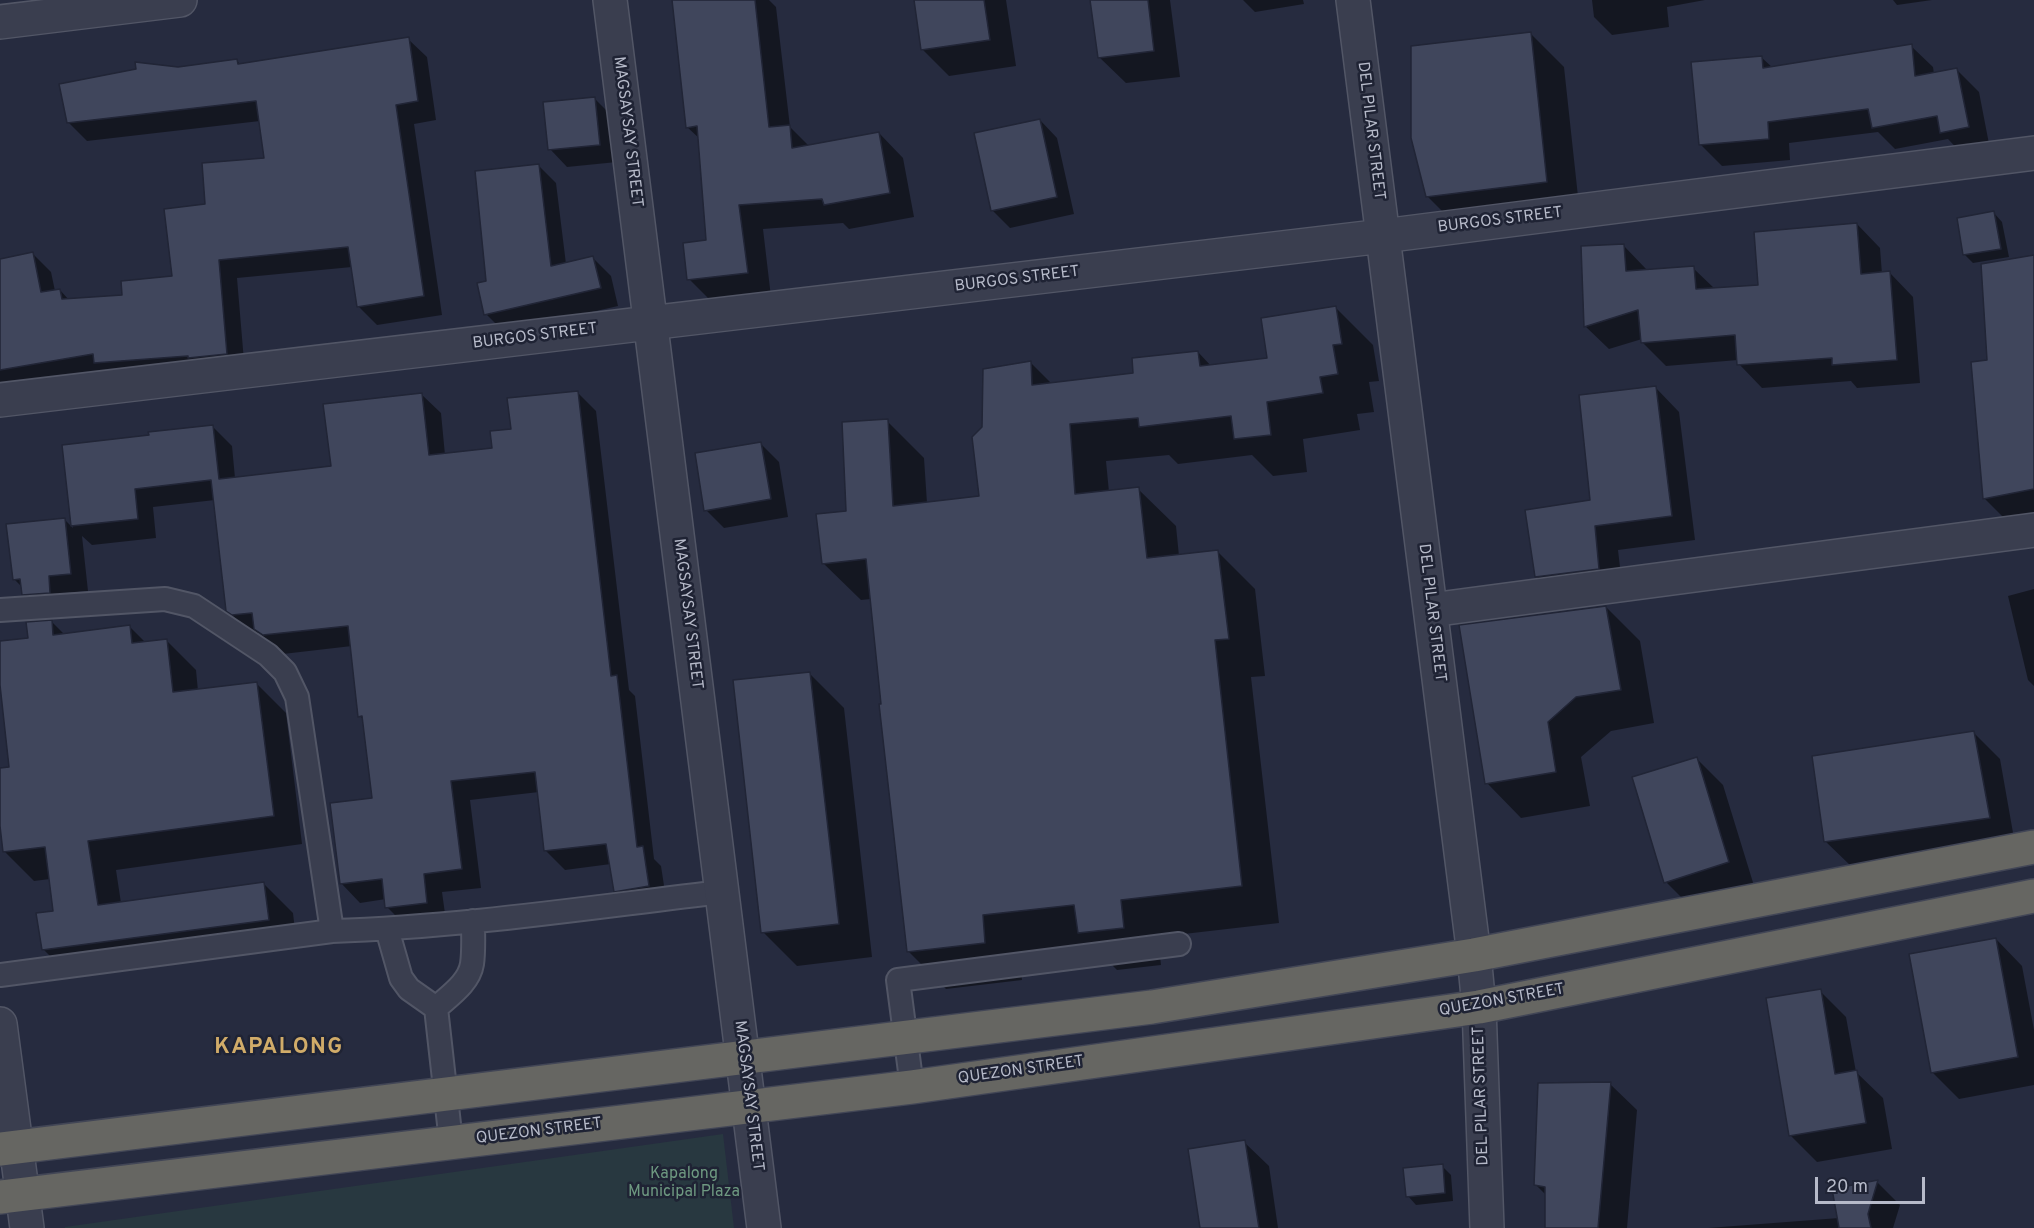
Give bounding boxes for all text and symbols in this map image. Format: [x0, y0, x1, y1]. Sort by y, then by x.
street label: MAGSAYSAY STREET [608, 55, 646, 209]
street label: DEL PILAR STREET [1352, 61, 1388, 201]
street label: BURGOS STREET [1437, 204, 1563, 238]
street label: BURGOS STREET [954, 263, 1080, 297]
street label: BURGOS STREET [472, 320, 598, 354]
street label: MAGSAYSAY STREET [668, 537, 706, 691]
street label: DEL PILAR STREET [1413, 543, 1449, 683]
street label: QUEZON STREET [1438, 981, 1566, 1021]
street label: MAGSAYSAY STREET [729, 1019, 767, 1173]
street label: DEL PILAR STREET [1470, 1026, 1494, 1166]
district label: KAPALONG [214, 1036, 344, 1062]
street label: QUEZON STREET [957, 1053, 1085, 1089]
street label: QUEZON STREET [475, 1115, 603, 1149]
park label: Kapalong Municipal Plaza [628, 1165, 740, 1203]
scale bar [1818, 1165, 1928, 1203]
text: 20 m [1826, 1176, 1868, 1199]

